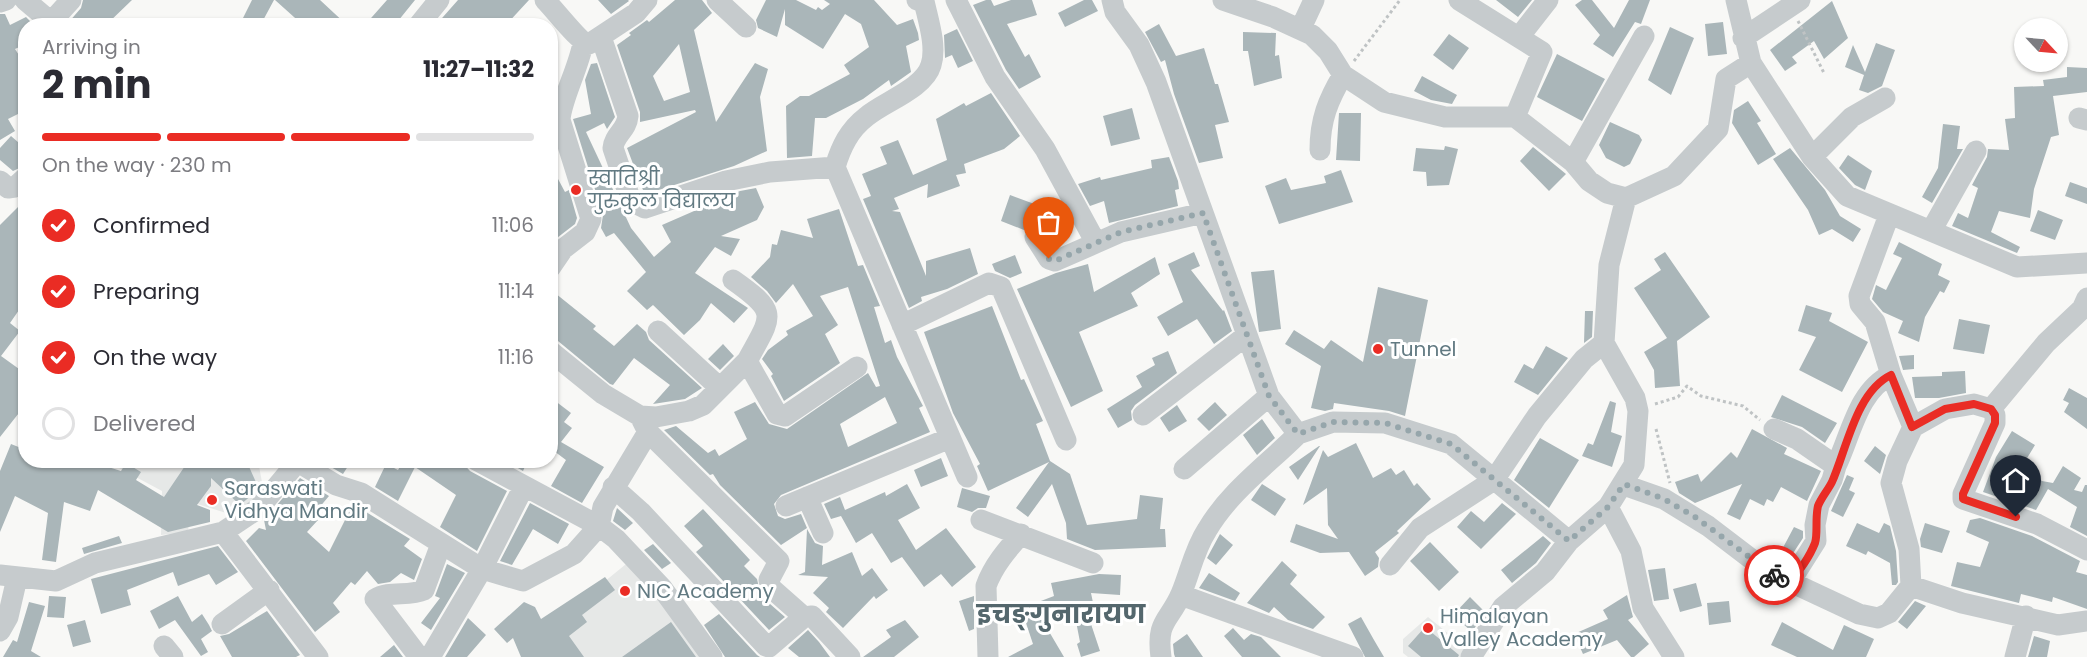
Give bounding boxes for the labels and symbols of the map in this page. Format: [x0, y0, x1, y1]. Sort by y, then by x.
north arrow [2014, 18, 2068, 72]
place label: स्वातिश्री गुरुकुल विद्यालय [587, 164, 736, 215]
marker: स्वातिश्री गुरुकुल विद्यालय [569, 183, 583, 197]
pin [1023, 197, 1074, 259]
place label: Tunnel [1390, 335, 1457, 363]
marker: Tunnel [1371, 342, 1385, 356]
pin [1990, 455, 2041, 517]
place label: Saraswati Vidhya Mandir [224, 474, 368, 525]
marker: Saraswati Vidhya Mandir [205, 493, 219, 507]
courier [1744, 545, 1804, 605]
place label: NIC Academy [637, 577, 774, 605]
marker: NIC Academy [618, 584, 632, 598]
district label: इचङ्गुनारायण [976, 596, 1146, 633]
place label: Himalayan Valley Academy [1440, 602, 1603, 653]
marker: Himalayan Valley Academy [1421, 621, 1435, 635]

